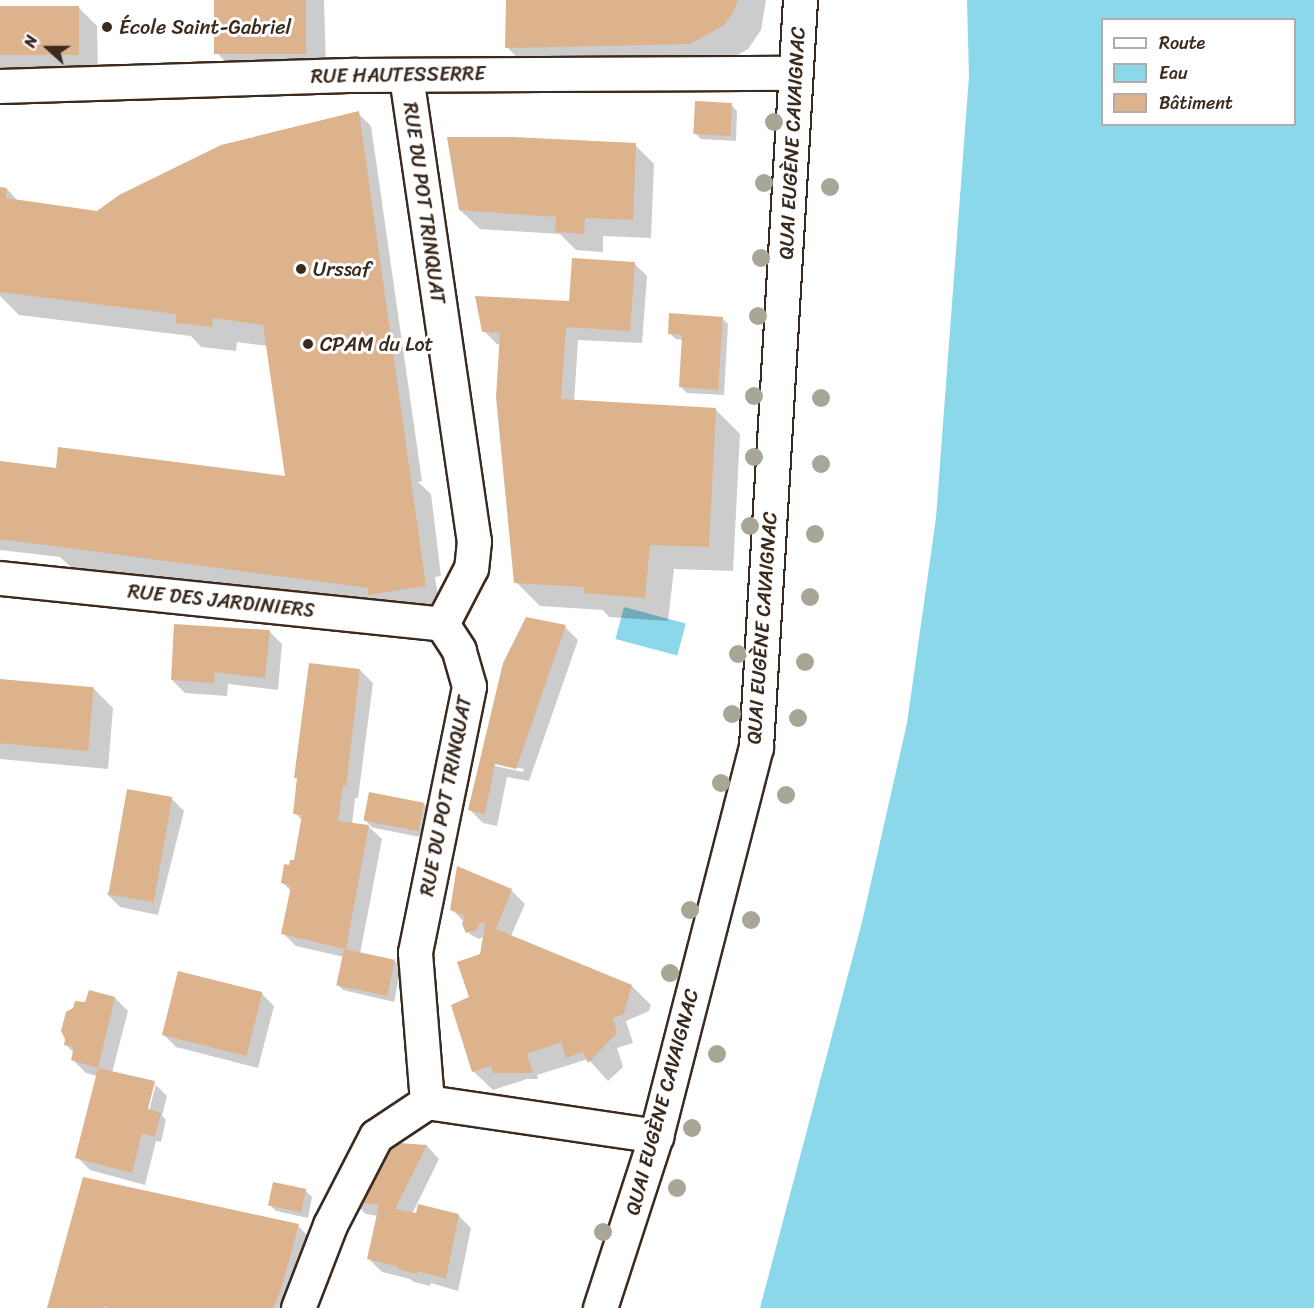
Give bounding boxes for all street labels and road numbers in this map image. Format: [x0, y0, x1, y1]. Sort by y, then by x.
street label: QUAI EUGÈNE CAVAIGNAC [774, 24, 810, 262]
street label: RUE HAUTESSERRE [311, 61, 485, 89]
street label: RUE DU POT TRINQUAT [398, 98, 450, 308]
street label: QUAI EUGÈNE CAVAIGNAC [742, 509, 782, 747]
street label: RUE DES JARDINIERS [126, 579, 316, 623]
street label: RUE DU POT TRINQUAT [414, 692, 478, 900]
street label: QUAI EUGÈNE CAVAIGNAC [620, 985, 704, 1219]

